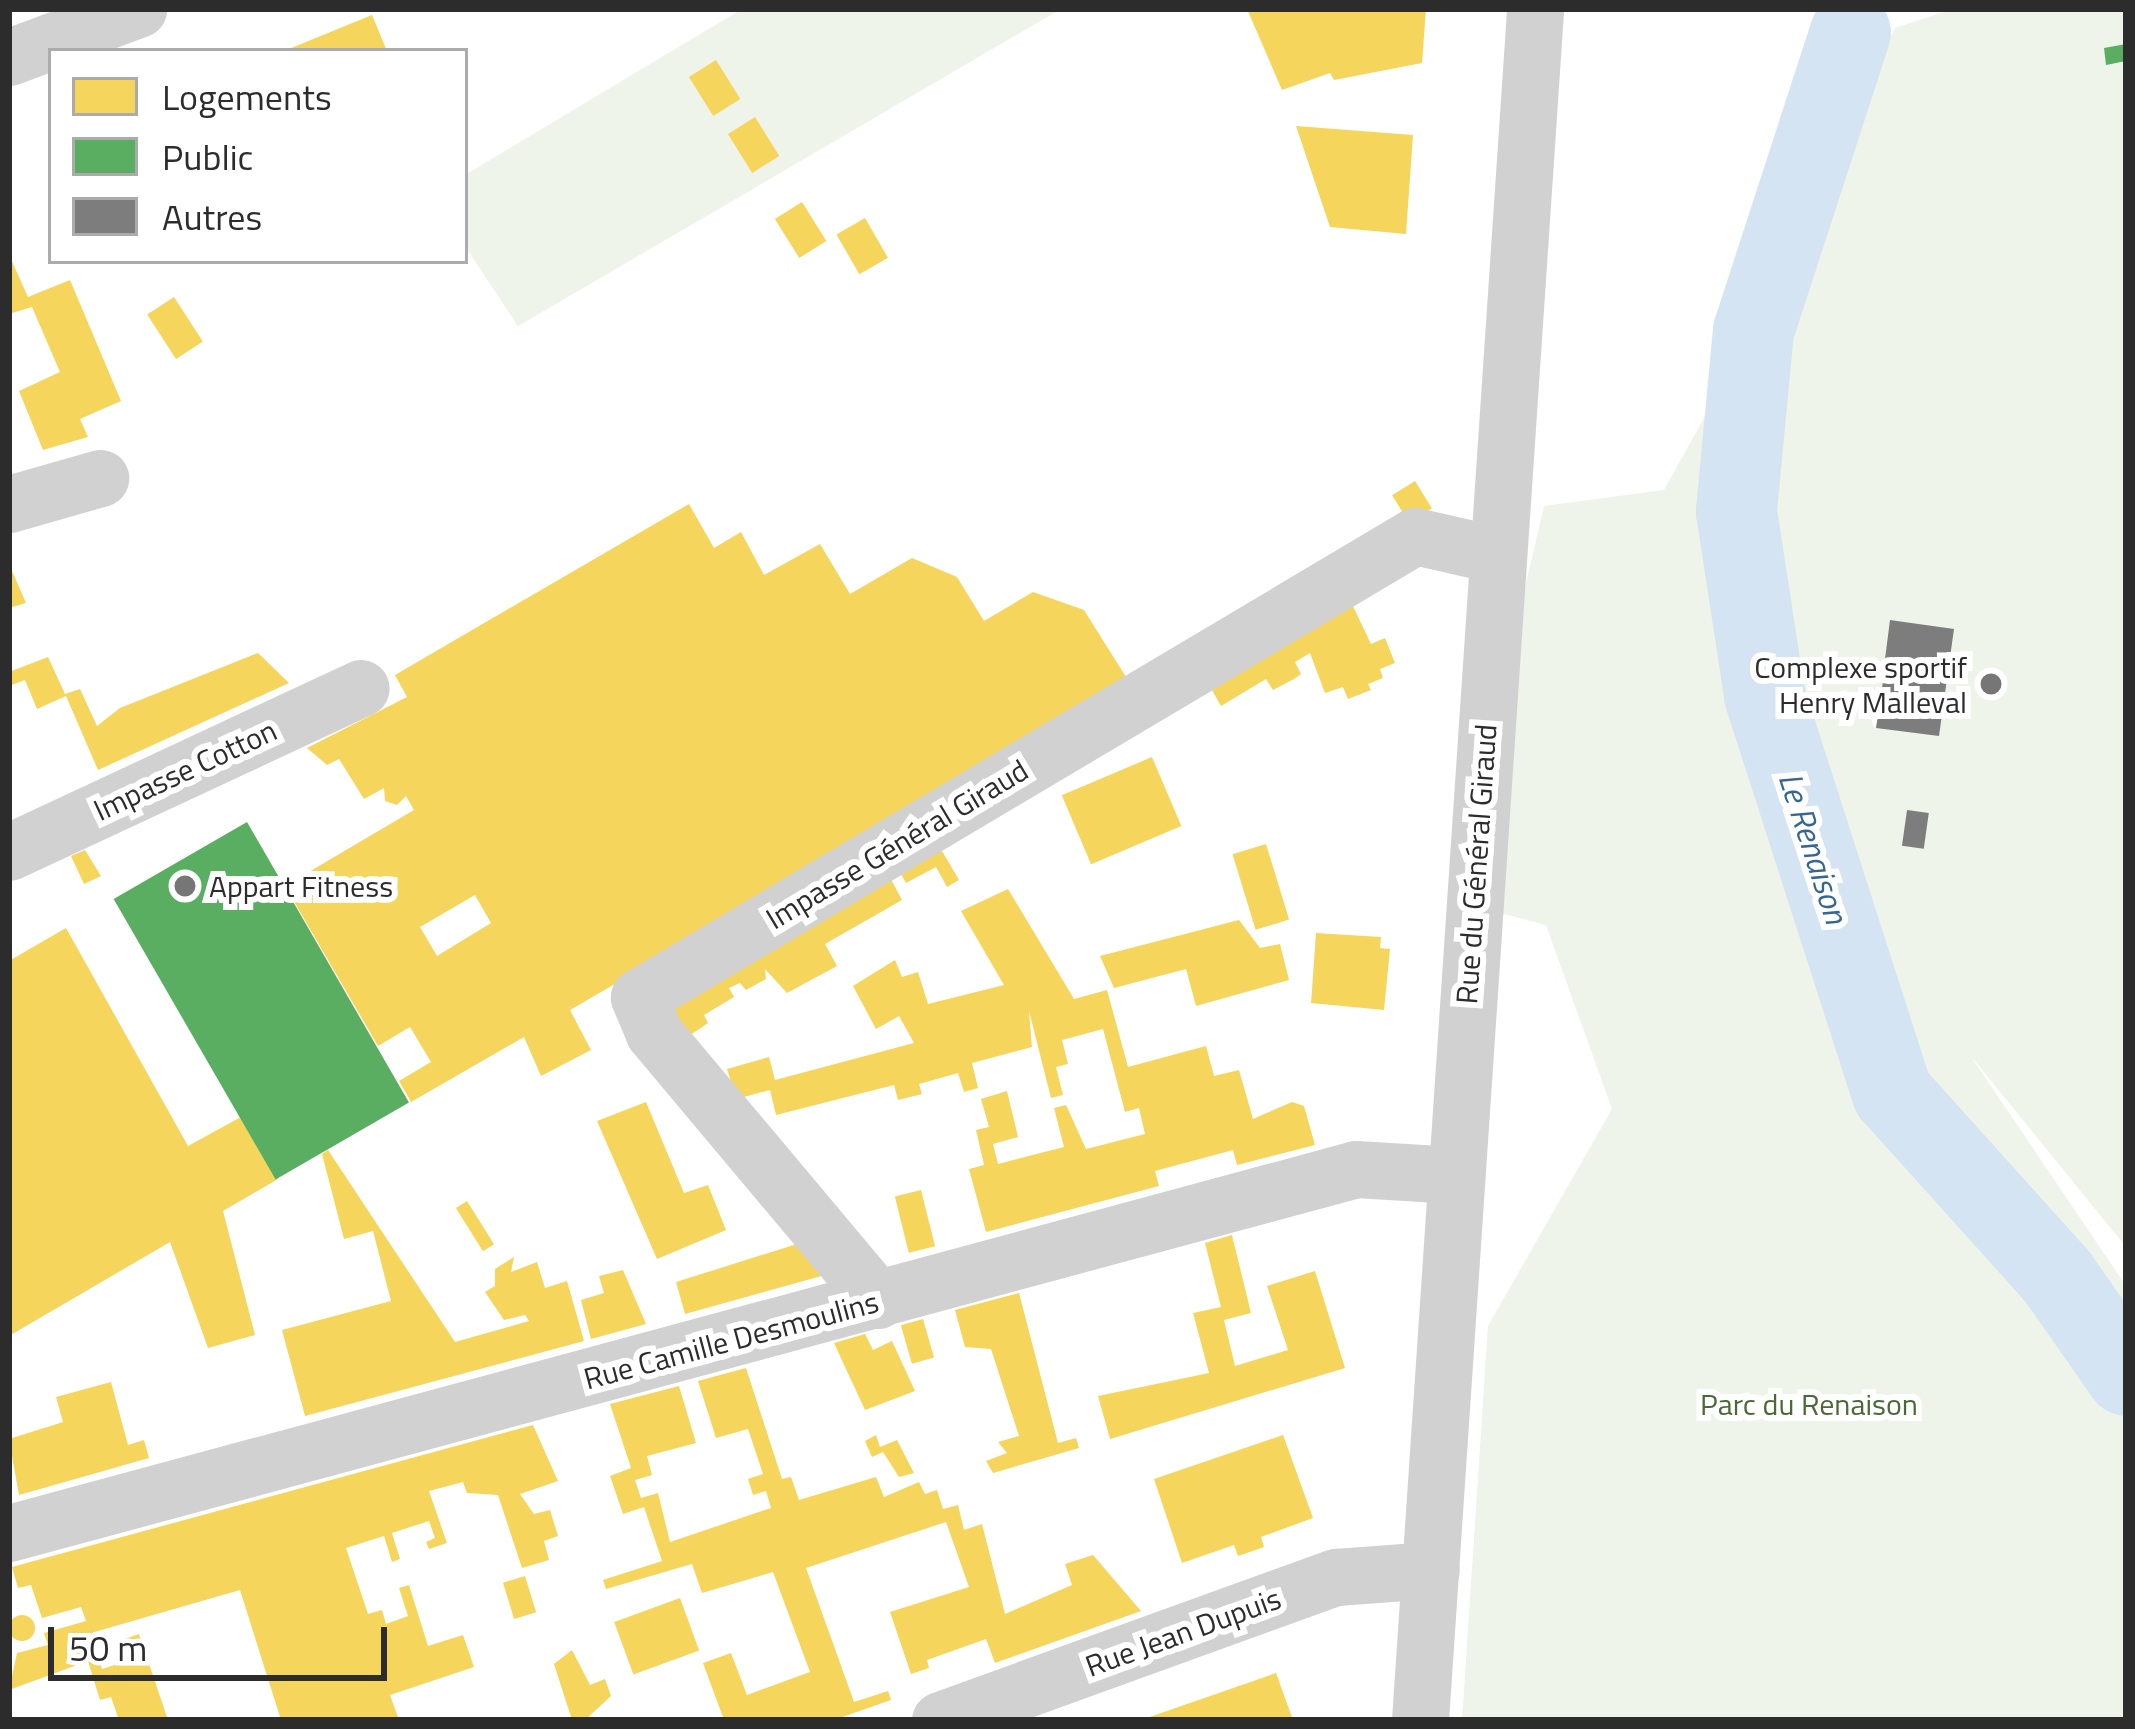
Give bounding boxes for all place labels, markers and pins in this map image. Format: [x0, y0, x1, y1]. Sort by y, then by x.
place label: Complexe sportif Henry Malleval [1754, 649, 1967, 720]
marker: Complexe sportif Henry Malleval [1978, 671, 2004, 697]
place label: Appart Fitness [209, 868, 393, 904]
marker: Appart Fitness [172, 873, 198, 899]

